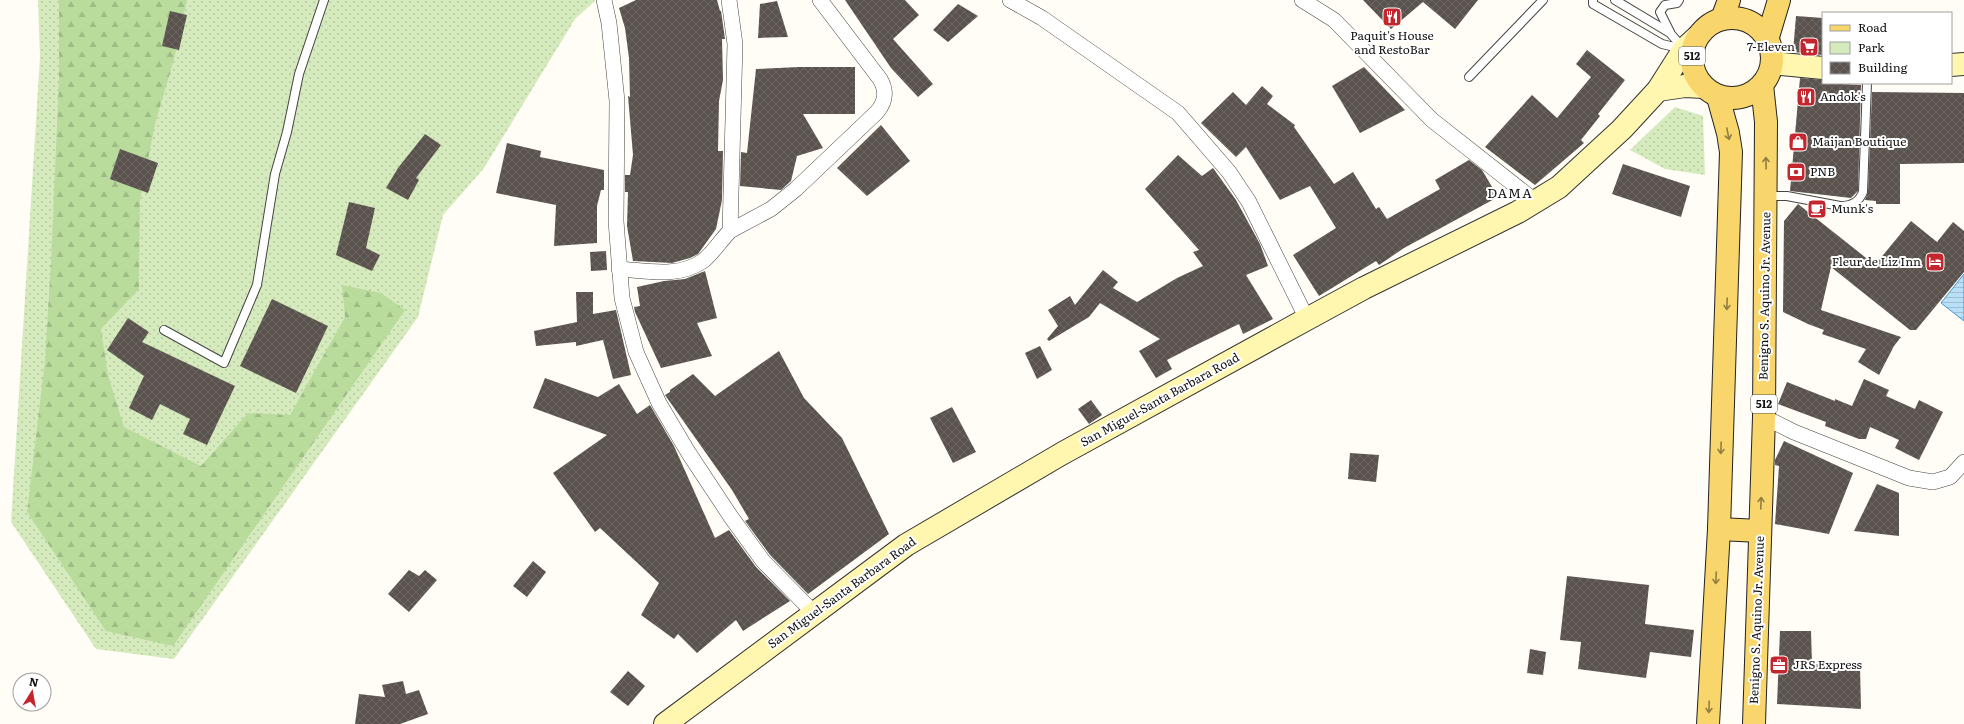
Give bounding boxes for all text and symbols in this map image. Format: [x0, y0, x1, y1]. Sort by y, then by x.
restaurant icon: Paquit's House and RestoBar [1381, 6, 1403, 28]
legend [1822, 12, 1952, 84]
text: Road [1858, 18, 1888, 36]
place label: Paquit's House and RestoBar [1350, 26, 1434, 58]
supermarket icon: 7-Eleven [1798, 36, 1820, 58]
place label: 7-Eleven [1747, 37, 1795, 55]
text: Park [1858, 38, 1885, 56]
road number: 512 [1679, 47, 1705, 65]
text: Building [1858, 58, 1908, 76]
restaurant icon: Andok's [1795, 86, 1817, 108]
place label: Andok's [1820, 87, 1866, 105]
one-way arrow [1724, 127, 1732, 140]
shop icon: Maijan Boutique [1787, 131, 1809, 153]
place label: Maijan Boutique [1812, 132, 1906, 150]
one-way arrow [1762, 157, 1770, 170]
bank icon: PNB [1785, 161, 1807, 183]
place label: PNB [1810, 162, 1835, 180]
district label: DAMA [1487, 183, 1533, 202]
cafe icon: Munk's [1806, 198, 1828, 220]
place label: Munk's [1831, 199, 1874, 217]
street label: Benigno S. Aquino Jr. Avenue [1754, 212, 1774, 380]
hotel icon: Fleur de Liz Inn [1924, 251, 1946, 273]
place label: Fleur de Liz Inn [1832, 252, 1921, 270]
one-way arrow [1723, 297, 1730, 310]
street label: San Miguel-Santa Barbara Road [1077, 347, 1243, 451]
road number: 512 [1751, 395, 1777, 413]
one-way arrow [1717, 441, 1725, 454]
one-way arrow [1757, 497, 1765, 510]
street label: San Miguel-Santa Barbara Road [764, 532, 920, 652]
street label: Benigno S. Aquino Jr. Avenue [1744, 536, 1768, 704]
one-way arrow [1712, 571, 1719, 584]
office icon: JRS Express [1768, 654, 1790, 676]
place label: JRS Express [1793, 655, 1863, 673]
north arrow [12, 672, 52, 712]
text: N [28, 672, 40, 690]
one-way arrow [1705, 700, 1712, 713]

